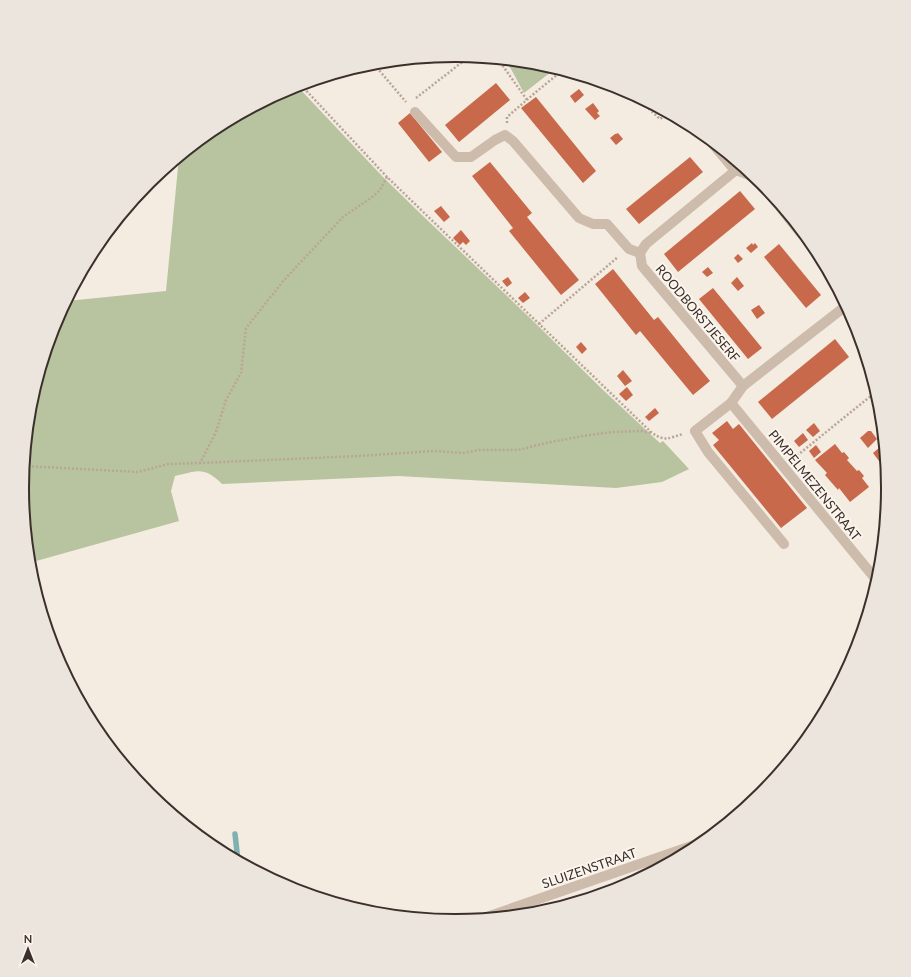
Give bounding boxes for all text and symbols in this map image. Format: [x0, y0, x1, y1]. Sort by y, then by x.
street label: ROODBORSTJESERF [652, 261, 744, 365]
street label: PIMPELMEZENSTRAAT [765, 427, 865, 544]
street label: SLUIZENSTRAAT [540, 844, 639, 892]
north arrow [8, 929, 48, 969]
text: N [24, 932, 32, 945]

